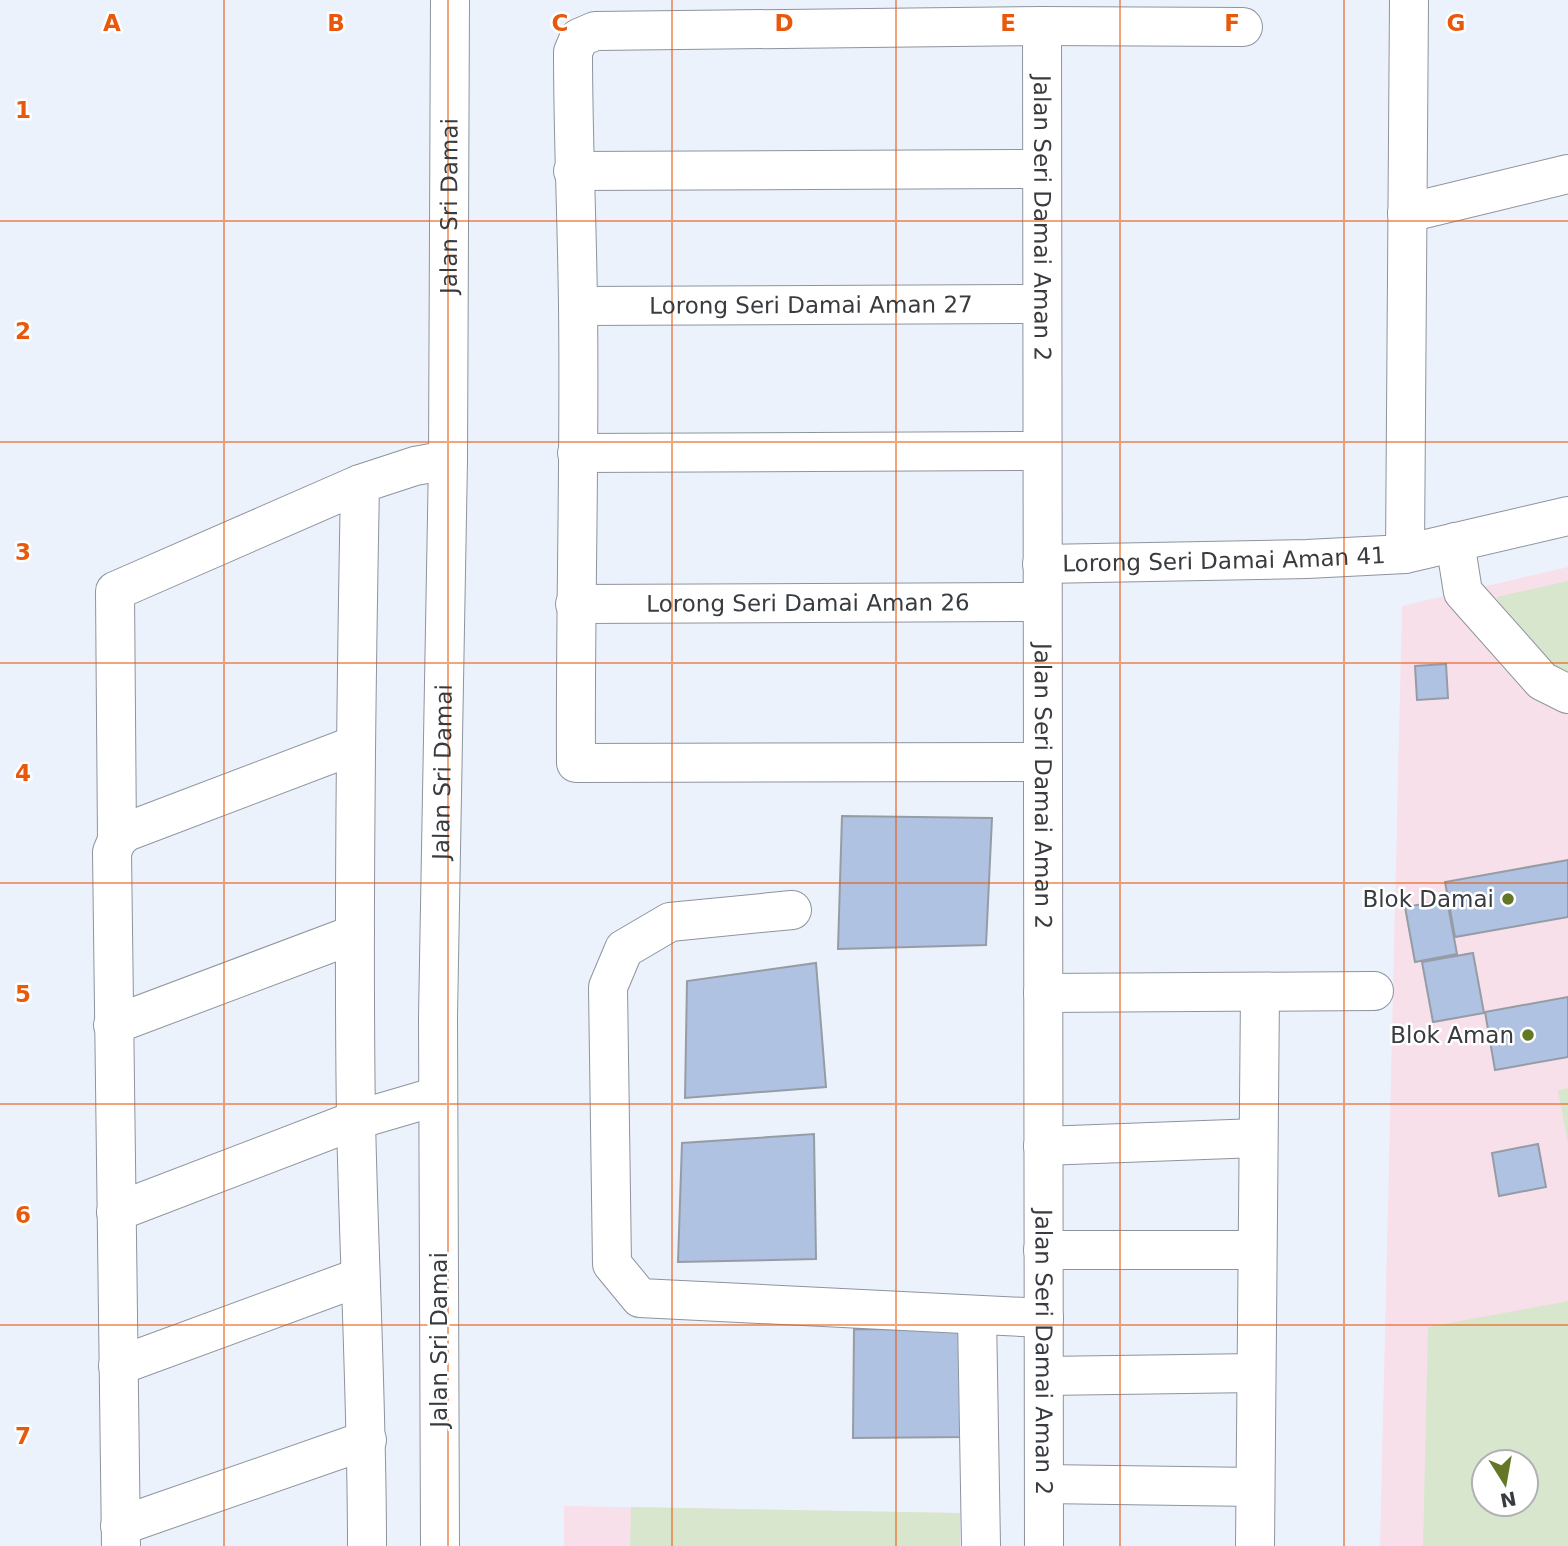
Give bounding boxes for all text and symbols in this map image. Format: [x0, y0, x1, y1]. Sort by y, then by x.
text: A [103, 10, 121, 36]
text: B [327, 10, 345, 36]
text: C [552, 10, 568, 36]
text: D [774, 10, 794, 36]
text: E [1000, 10, 1016, 36]
text: F [1224, 10, 1240, 36]
text: G [1447, 10, 1465, 36]
street label: Jalan Seri Damai Aman 2 [1029, 73, 1055, 361]
text: 1 [15, 97, 31, 123]
street label: Jalan Sri Damai [436, 118, 462, 296]
street label: Lorong Seri Damai Aman 27 [649, 291, 973, 319]
text: 2 [15, 318, 31, 344]
text: 3 [15, 539, 31, 565]
street label: Lorong Seri Damai Aman 41 [1062, 542, 1386, 577]
street label: Lorong Seri Damai Aman 26 [646, 589, 970, 617]
street label: Jalan Seri Damai Aman 2 [1030, 641, 1056, 929]
street label: Jalan Sri Damai [428, 684, 457, 862]
text: 4 [15, 760, 31, 786]
place label: Blok Damai [1362, 886, 1494, 912]
marker: Blok Damai [1500, 891, 1516, 907]
text: 5 [15, 981, 31, 1007]
place label: Blok Aman [1390, 1022, 1514, 1048]
marker: Blok Aman [1520, 1027, 1536, 1043]
text: 6 [15, 1202, 31, 1228]
street label: Jalan Seri Damai Aman 2 [1031, 1207, 1057, 1495]
street label: Jalan Sri Damai [426, 1252, 452, 1430]
text: 7 [15, 1423, 31, 1449]
north arrow [1470, 1448, 1540, 1518]
text: N [1498, 1487, 1518, 1512]

